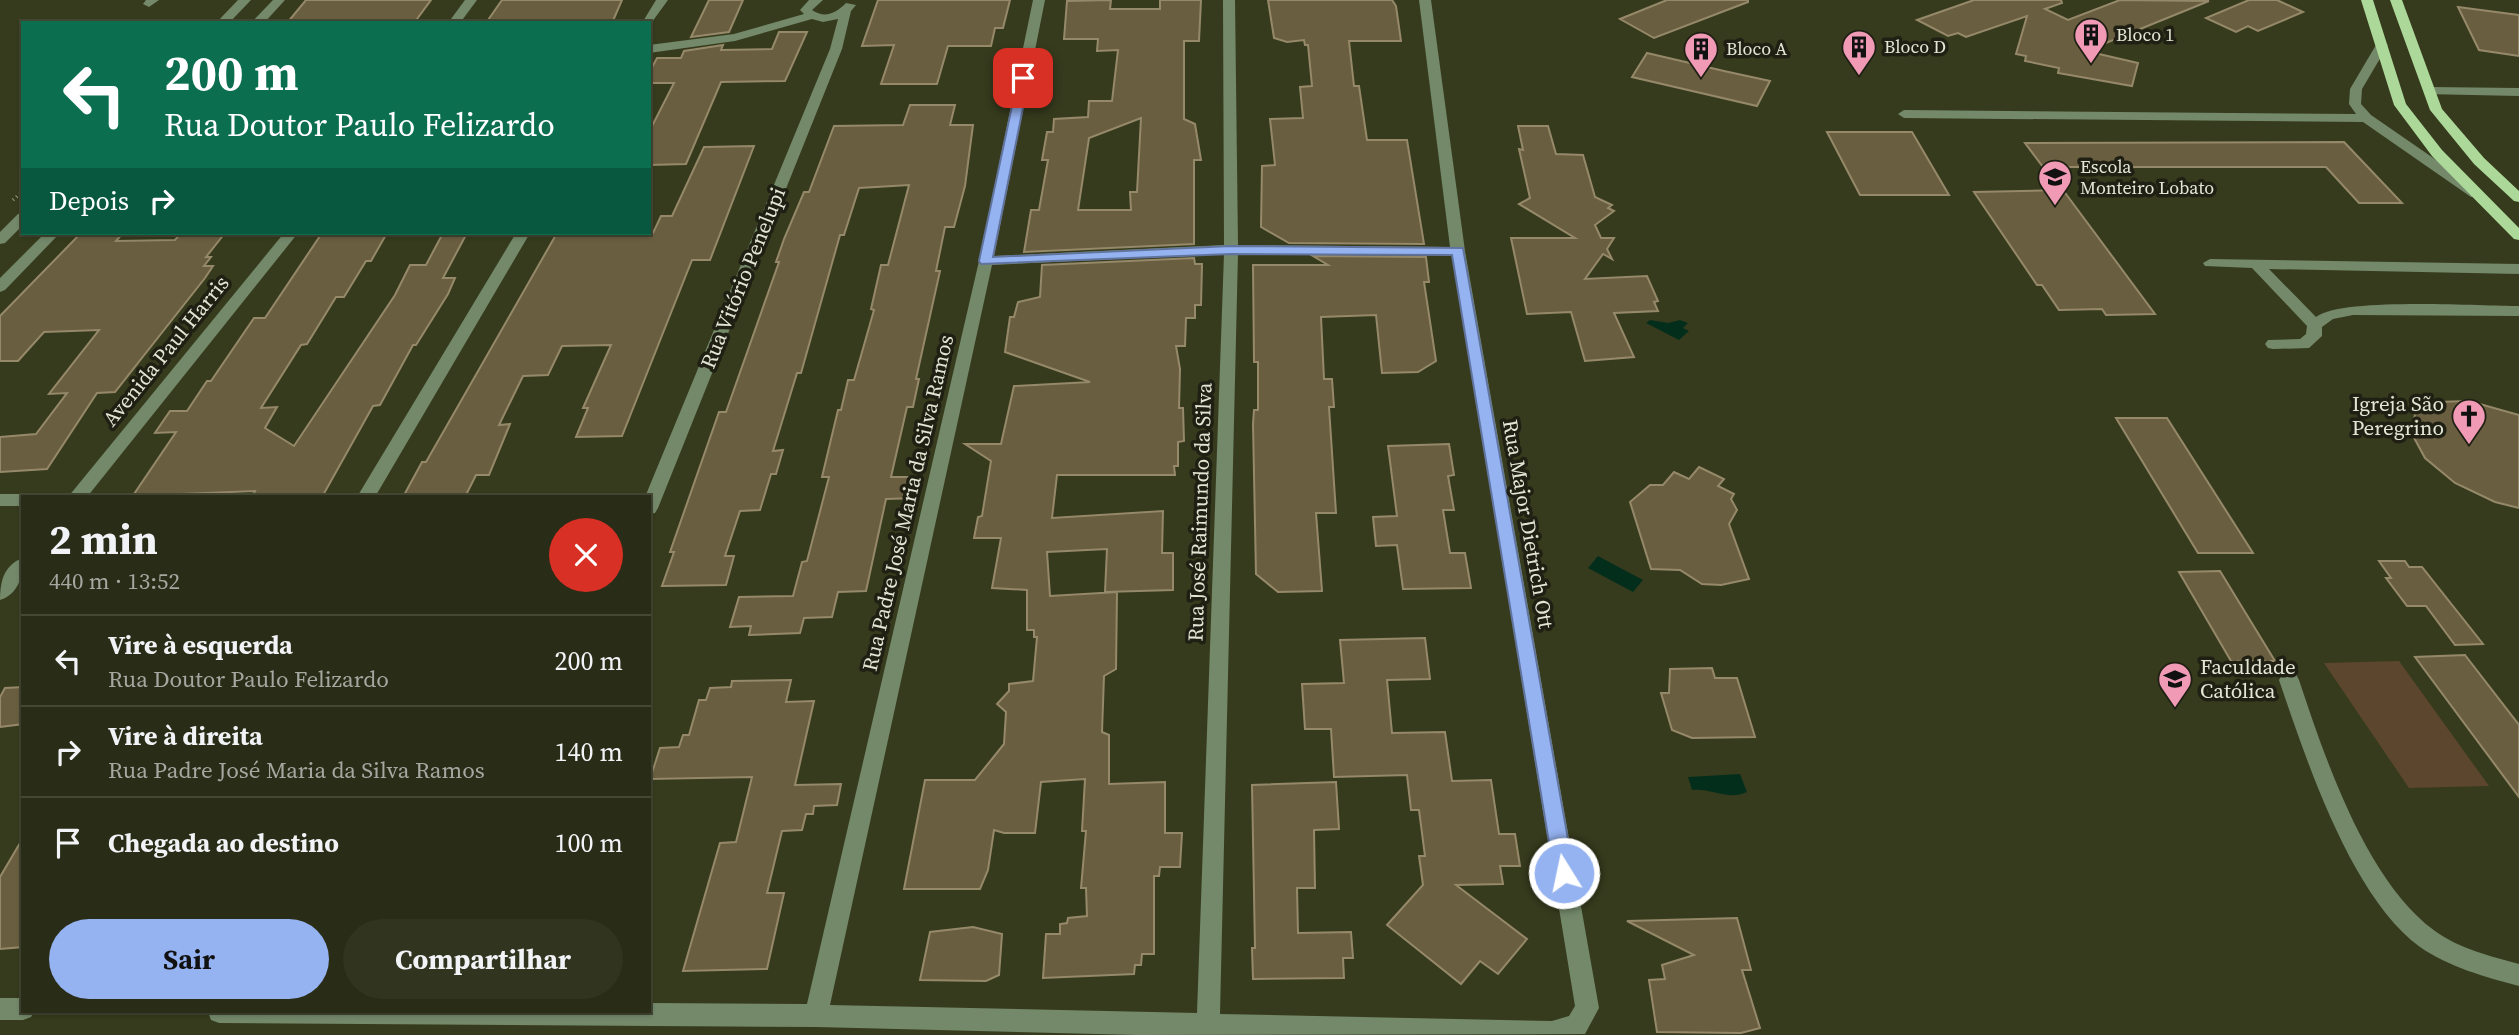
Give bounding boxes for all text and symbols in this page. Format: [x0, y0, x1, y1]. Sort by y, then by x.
building icon: Bloco 1 [2072, 16, 2110, 65]
place label: Bloco 1 [2116, 22, 2174, 47]
building icon: Bloco D [1840, 28, 1878, 77]
building icon: Bloco A [1682, 30, 1720, 79]
place label: Bloco D [1884, 34, 1946, 59]
place label: Bloco A [1726, 36, 1787, 61]
text: 200 m [164, 39, 299, 106]
pin [993, 48, 1053, 108]
icon: left [49, 49, 140, 140]
icon: arrive [1004, 59, 1042, 97]
text: Rua Doutor Paulo Felizardo [164, 103, 555, 147]
place label: Escola Monteiro Lobato [2080, 154, 2214, 200]
school or university icon: Escola Monteiro Lobato [2036, 158, 2074, 207]
icon: right [143, 182, 181, 220]
text: Depois [49, 183, 129, 219]
street label: Rua Vitório Penelupi [693, 183, 792, 373]
street label: Avenida Paul Harris [96, 269, 235, 432]
street label: Rua Padre José Maria da Silva Ramos [855, 332, 960, 674]
street label: Rua José Raimundo da Silva [1180, 382, 1219, 642]
place label: Igreja São Peregrino [2352, 389, 2444, 442]
church icon: Igreja São Peregrino [2450, 397, 2488, 446]
street label: Rua Major Dietrich Ott [1496, 417, 1561, 631]
text: 2 min [49, 510, 158, 568]
button: close [549, 518, 623, 592]
text: 440 m · 13:52 [49, 565, 180, 597]
text: Vire à esquerda [108, 627, 293, 663]
icon: left [49, 642, 87, 680]
text: 200 m [555, 643, 623, 679]
place label: Faculdade Católica [2200, 652, 2296, 705]
school or university icon: Faculdade Católica [2156, 660, 2194, 709]
text: Rua Doutor Paulo Felizardo [108, 663, 389, 695]
text: Vire à direita [108, 718, 263, 754]
icon: right [49, 733, 87, 771]
text: 140 m [555, 734, 623, 770]
text: Rua Padre José Maria da Silva Ramos [108, 754, 485, 786]
icon: arrive [49, 824, 87, 862]
text: Chegada ao destino [108, 825, 339, 861]
text: 100 m [555, 825, 623, 861]
position arrow [1527, 836, 1601, 910]
button: Sair [49, 919, 329, 999]
button: Compartilhar [343, 919, 623, 999]

